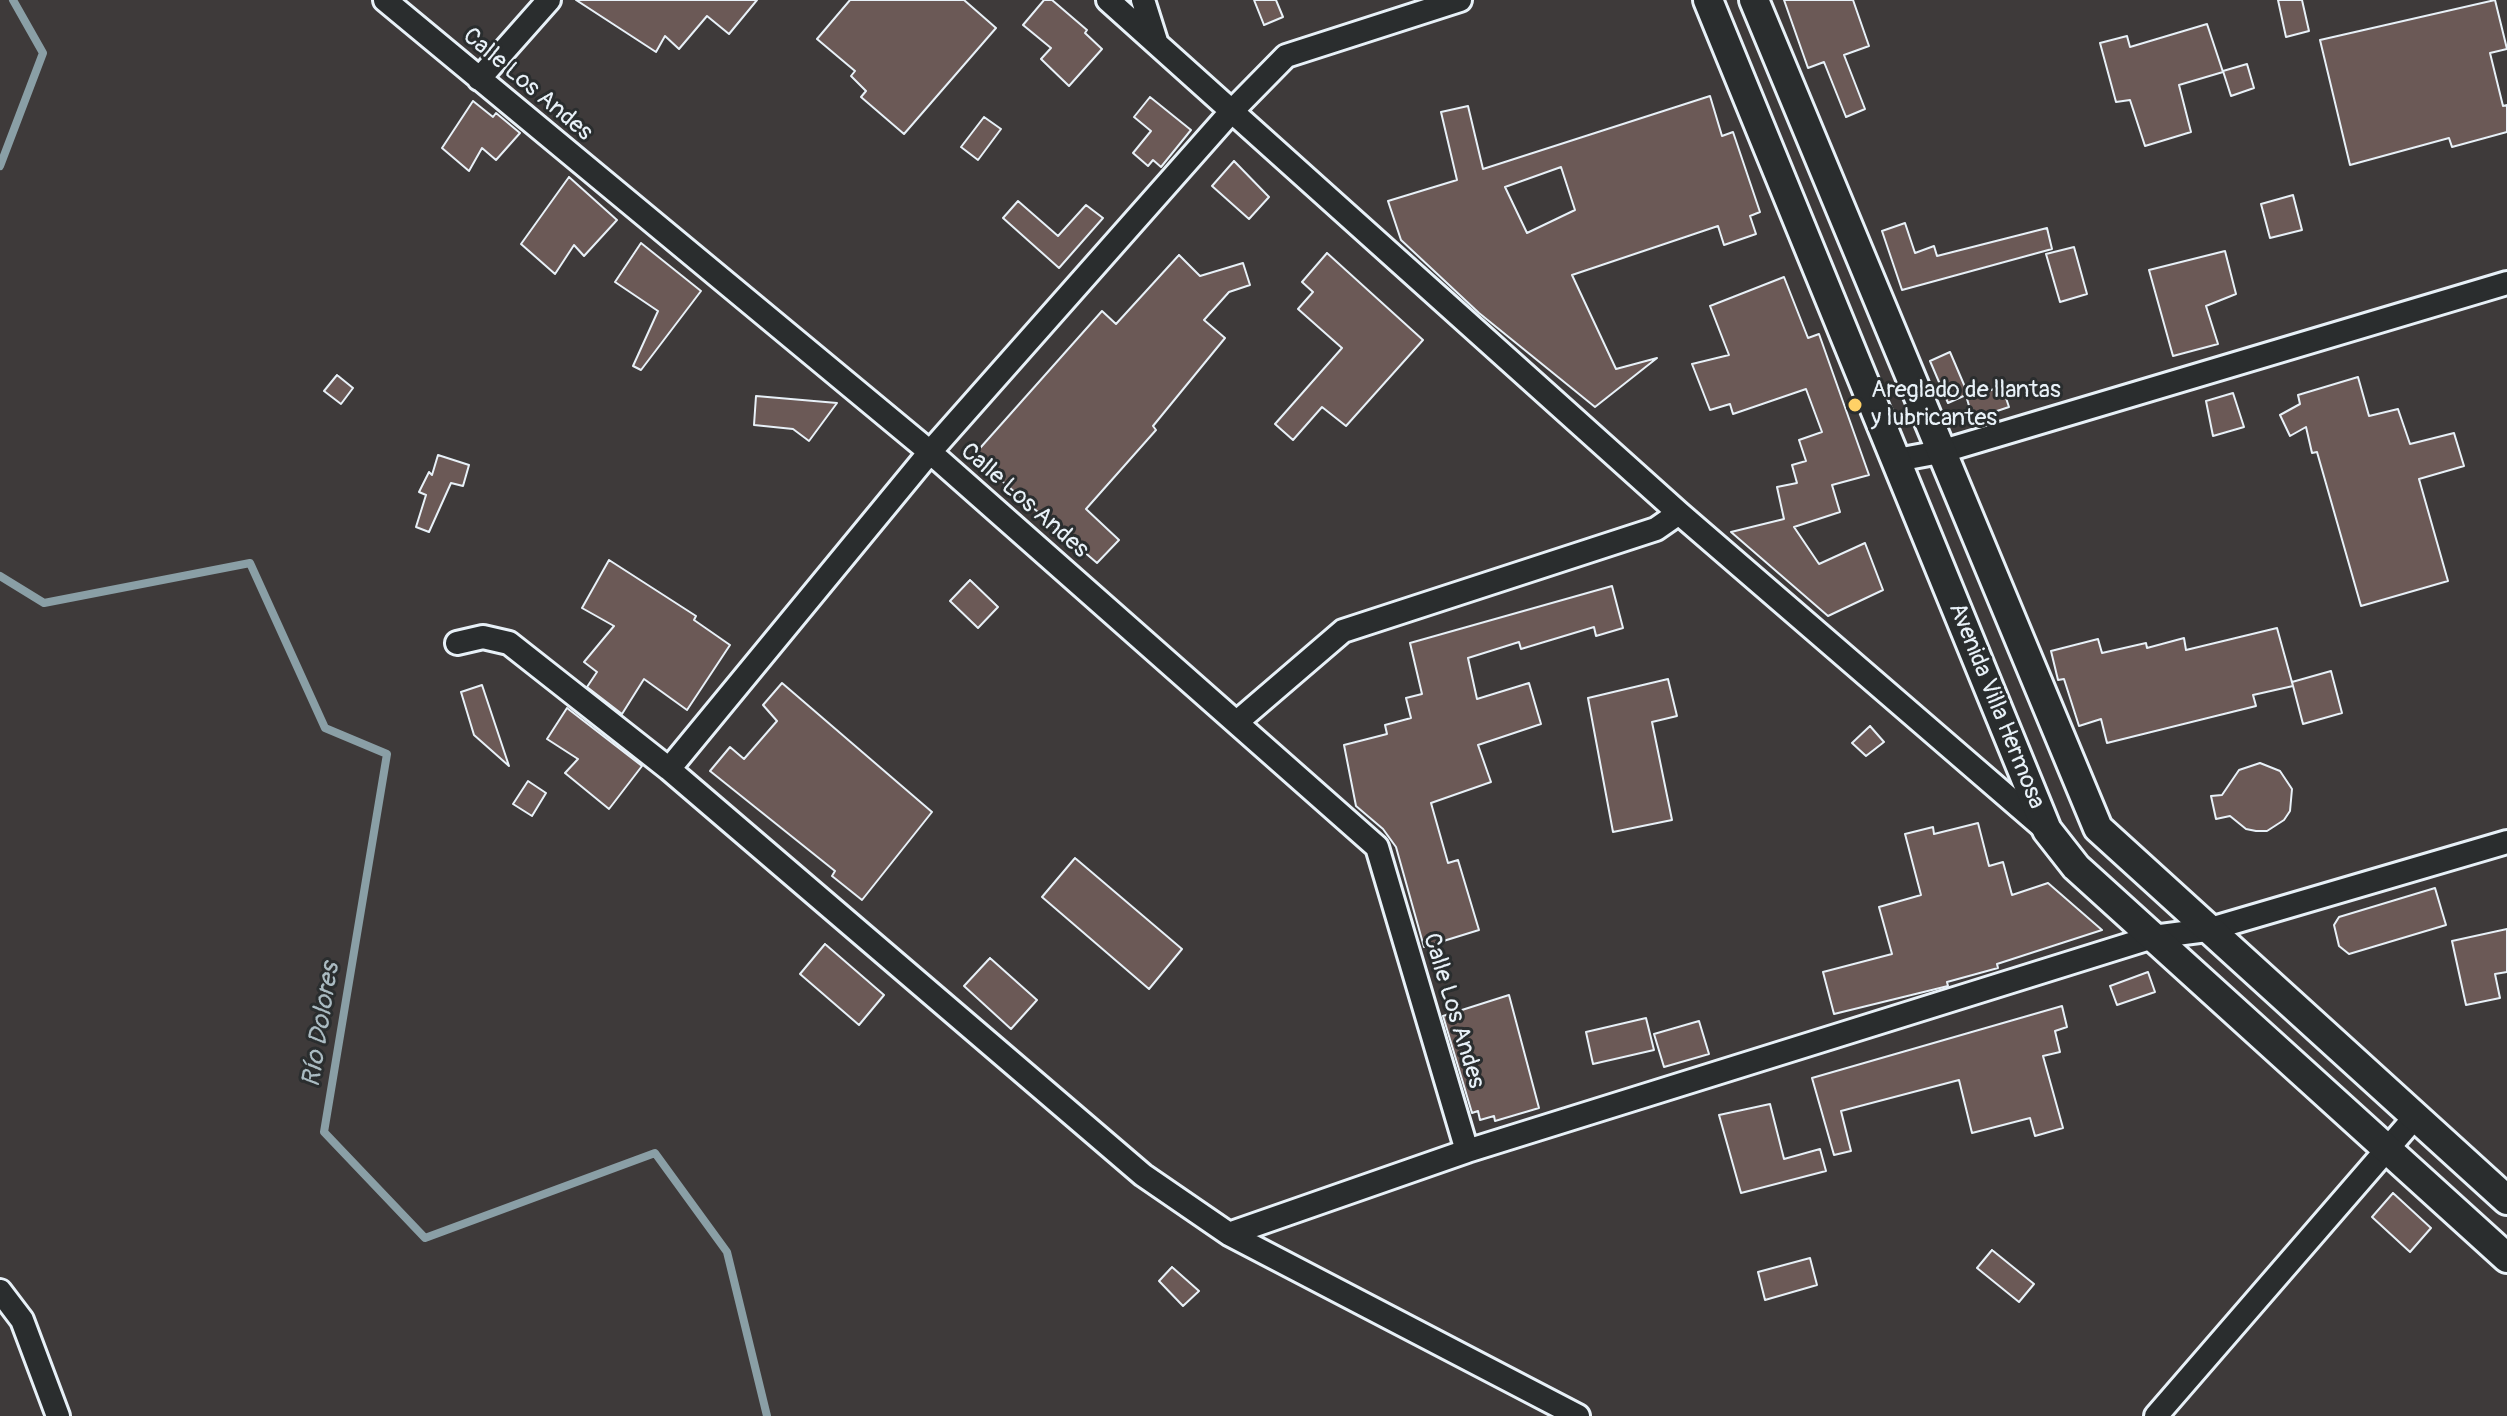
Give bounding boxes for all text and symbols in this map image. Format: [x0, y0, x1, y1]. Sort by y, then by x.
street label: Calle Los Andes [456, 22, 598, 148]
place label: Areglado de llantas y lubricantes [1871, 377, 2061, 433]
marker: Areglado de llantas y lubricantes [1846, 396, 1864, 414]
street label: Calle Los Andes [954, 437, 1094, 565]
street label: Avenida Villa Hermosa [1942, 599, 2050, 813]
street label: Calle Los Andes [1416, 930, 1490, 1092]
water label: Río Dolores [297, 961, 347, 1089]

